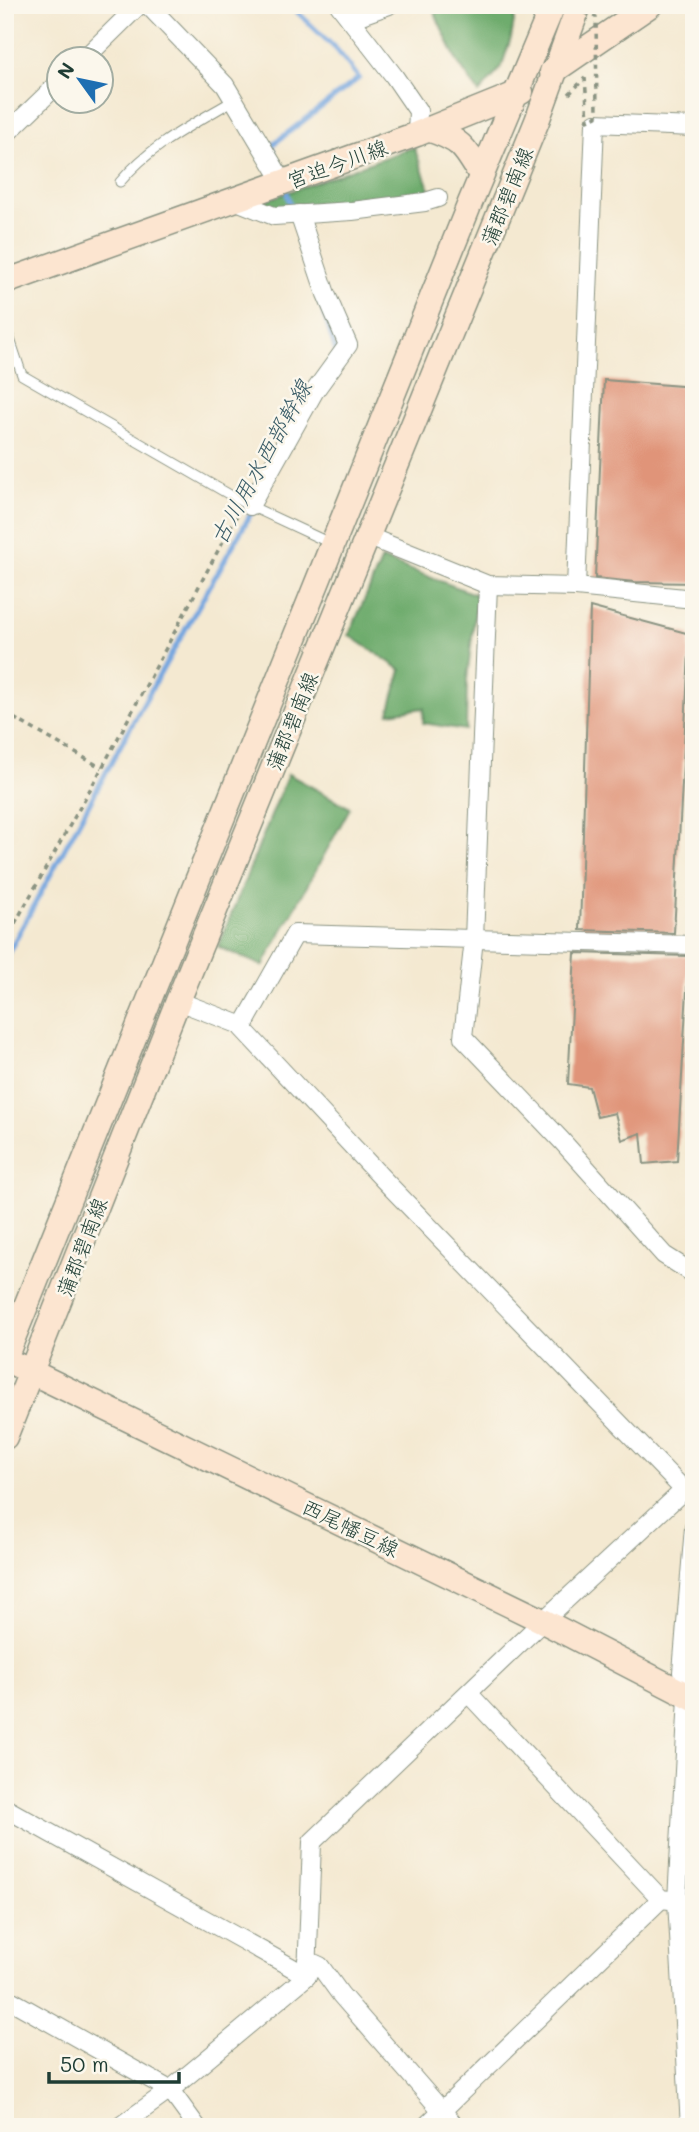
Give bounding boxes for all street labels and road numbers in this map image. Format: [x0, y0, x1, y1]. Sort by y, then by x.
street label: 宮迫今川線 [283, 132, 391, 194]
street label: 蒲郡碧南線 [474, 142, 538, 250]
street label: 蒲郡碧南線 [259, 667, 323, 775]
street label: 蒲郡碧南線 [50, 1193, 112, 1301]
street label: 西尾幡豆線 [298, 1492, 404, 1562]

